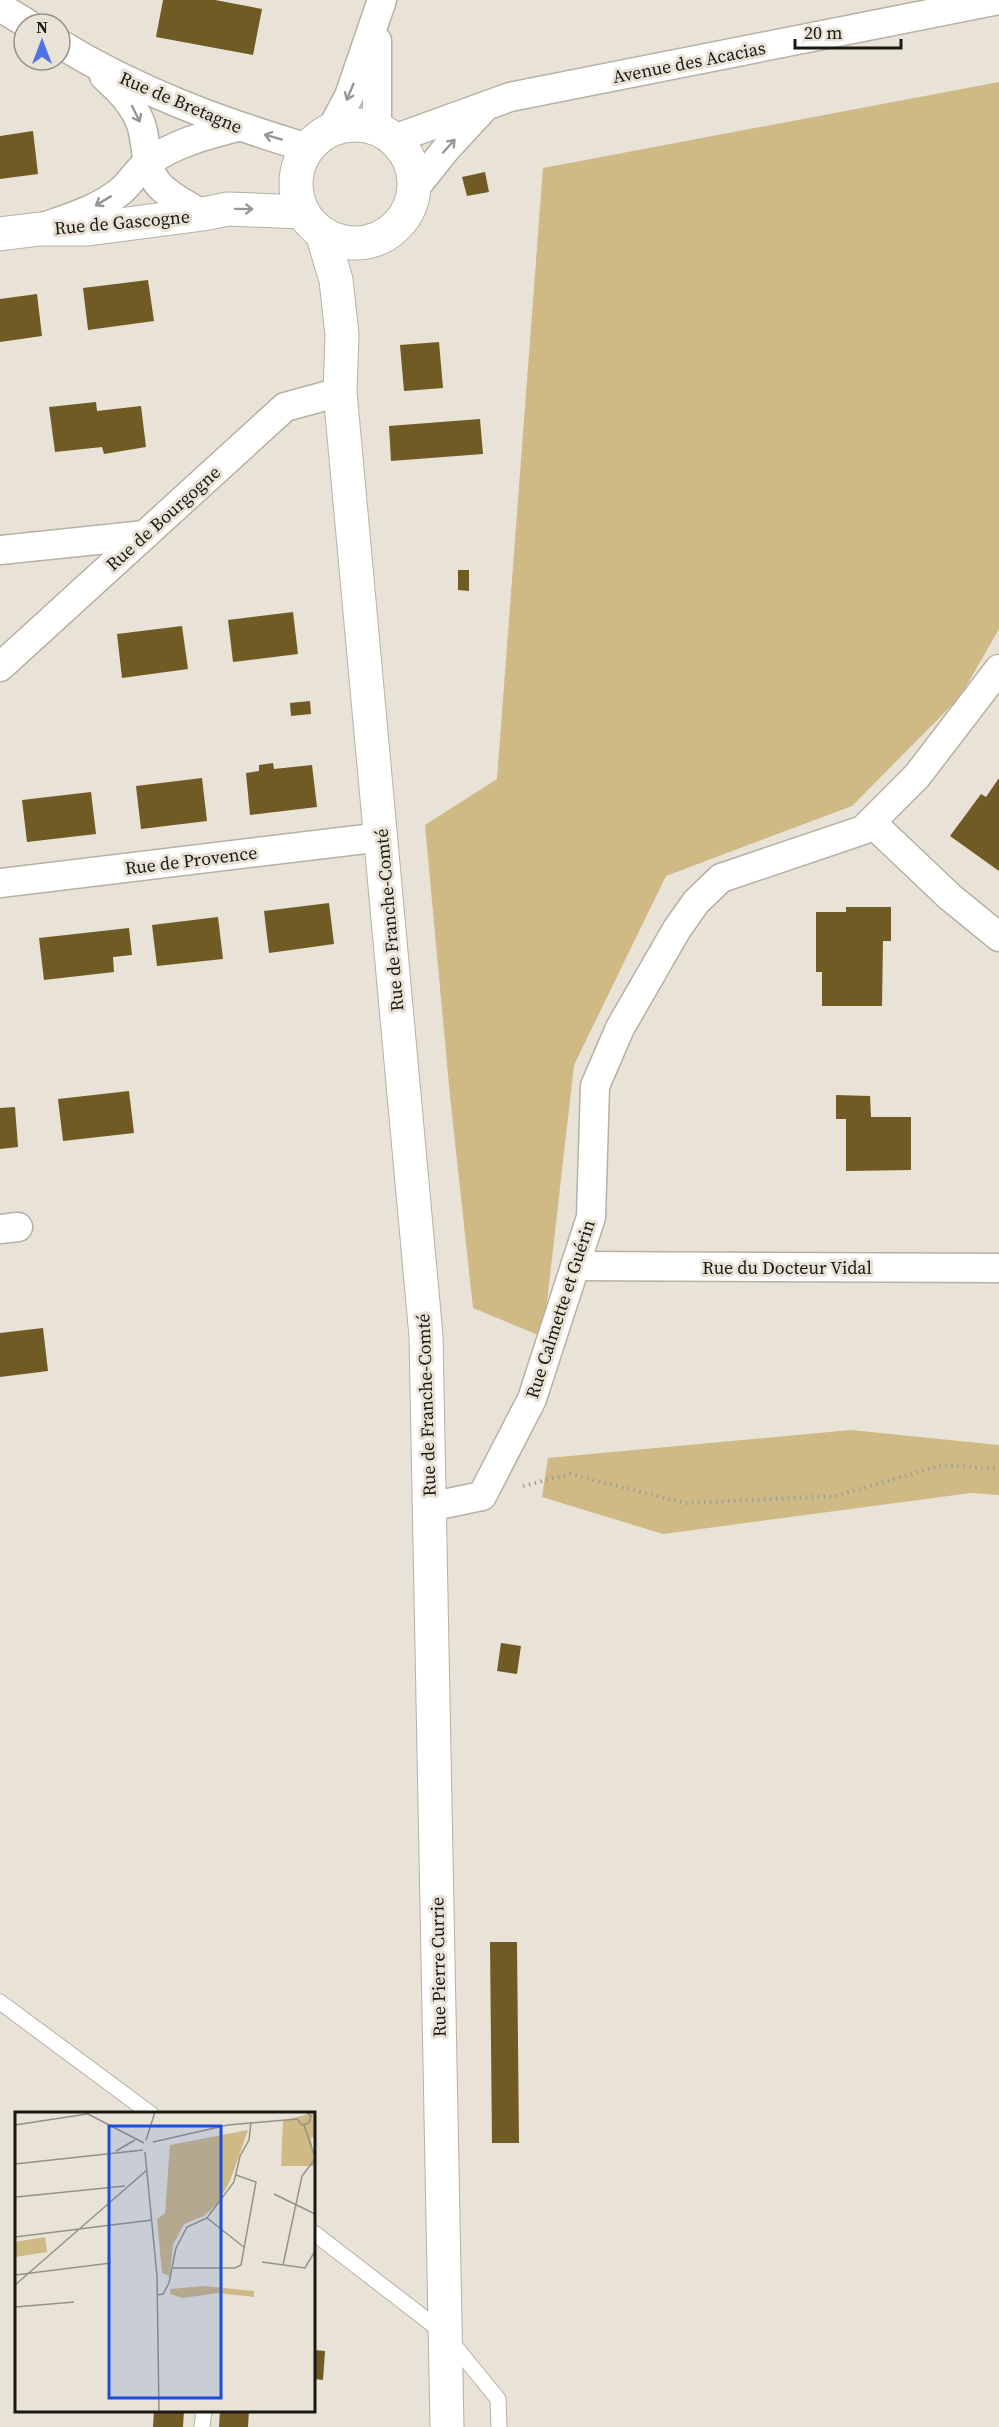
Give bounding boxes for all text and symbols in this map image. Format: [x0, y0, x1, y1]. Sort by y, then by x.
north arrow [12, 12, 72, 72]
scale bar [795, 12, 902, 50]
text: N [36, 16, 48, 38]
text: 20 m [804, 20, 842, 45]
street label: Avenue des Acacias [610, 35, 768, 89]
street label: Rue de Bretagne [116, 65, 246, 139]
one-way arrow [344, 83, 355, 101]
one-way arrow [130, 105, 142, 123]
one-way arrow [264, 131, 283, 142]
one-way arrow [442, 139, 456, 154]
one-way arrow [95, 196, 112, 208]
one-way arrow [234, 203, 254, 215]
street label: Rue de Gascogne [53, 204, 191, 240]
street label: Rue de Bourgogne [100, 460, 226, 576]
street label: Rue de Franche-Comté [369, 828, 409, 1012]
street label: Rue de Provence [123, 839, 259, 881]
street label: Rue Calmette et Guérin [519, 1216, 601, 1402]
street label: Rue du Docteur Vidal [702, 1255, 872, 1280]
street label: Rue de Franche-Comté [410, 1313, 442, 1497]
street label: Rue Pierre Currie [424, 1897, 452, 2037]
inset map [15, 2112, 315, 2412]

